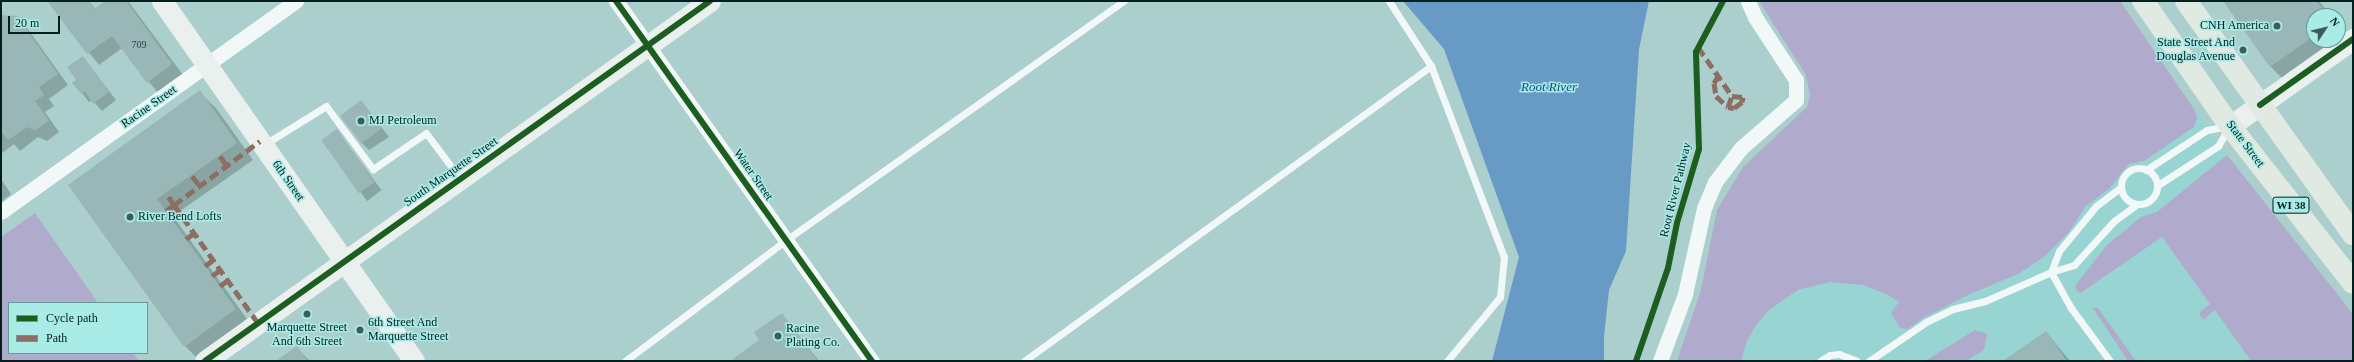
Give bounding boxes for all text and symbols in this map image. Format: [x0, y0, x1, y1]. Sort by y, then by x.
scale bar [10, 8, 62, 34]
north arrow [2306, 8, 2346, 48]
text: N [2328, 15, 2342, 28]
text: 20 m [15, 16, 39, 30]
place label: CNH America [2199, 19, 2269, 33]
marker: CNH America [2272, 21, 2282, 31]
place label: State Street And Douglas Avenue [2156, 36, 2235, 64]
house number: 709 [132, 39, 146, 51]
marker: State Street And Douglas Avenue [2238, 45, 2248, 55]
water label: Root River [1521, 79, 1577, 95]
street label: Racine Street [119, 83, 179, 131]
place label: MJ Petroleum [369, 114, 437, 128]
marker: MJ Petroleum [356, 116, 366, 126]
street label: State Street [2223, 118, 2267, 170]
street label: South Marquette Street [401, 134, 501, 210]
street label: Root River Pathway [1657, 141, 1695, 239]
street label: Water Street [730, 147, 776, 203]
street label: 6th Street [269, 158, 307, 204]
road number: WI 38 [2272, 196, 2310, 214]
place label: River Bend Lofts [138, 210, 221, 224]
marker: River Bend Lofts [125, 212, 135, 222]
legend [8, 302, 148, 354]
marker: Marquette Street And 6th Street [302, 309, 312, 319]
text: Cycle path [46, 311, 98, 325]
place label: 6th Street And Marquette Street [368, 316, 448, 344]
place label: Marquette Street And 6th Street [267, 321, 347, 349]
place label: Racine Plating Co. [786, 322, 840, 350]
marker: 6th Street And Marquette Street [355, 325, 365, 335]
text: Path [46, 331, 67, 345]
marker: Racine Plating Co. [773, 331, 783, 341]

